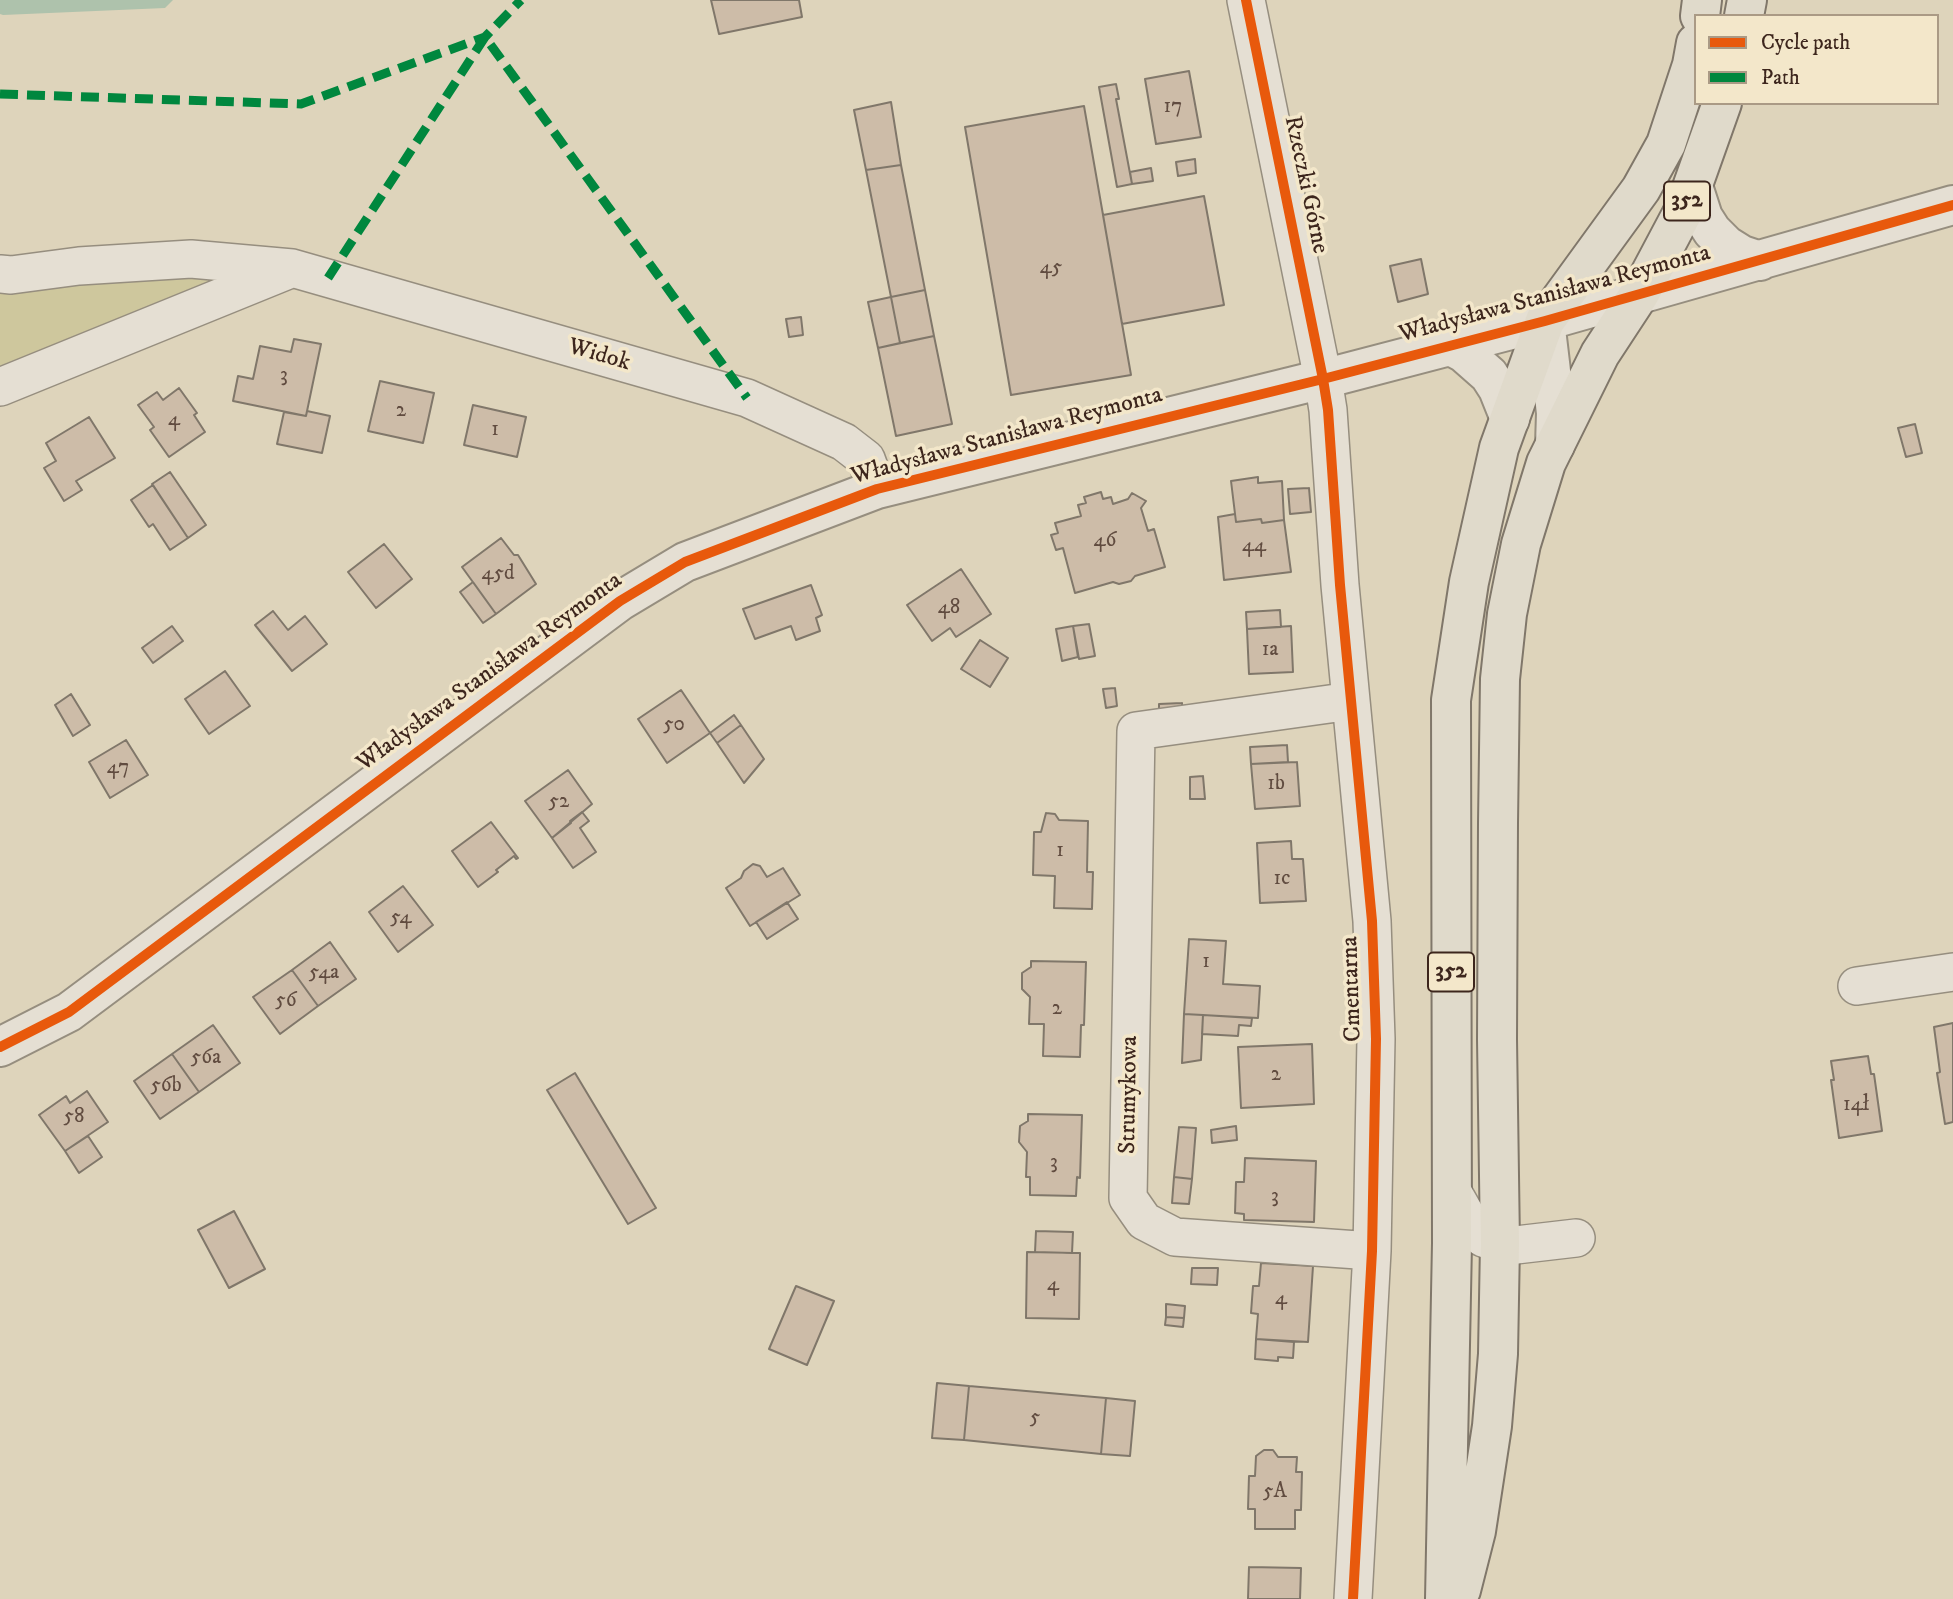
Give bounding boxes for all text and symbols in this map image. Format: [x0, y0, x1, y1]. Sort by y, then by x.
legend [1694, 14, 1939, 105]
text: Cycle path [1761, 30, 1850, 56]
text: Path [1761, 65, 1800, 91]
house number: 17 [1164, 95, 1182, 121]
street label: Rzeczki Górne [1276, 114, 1334, 256]
road number: 352 [1664, 182, 1710, 220]
street label: Władysława Stanisława Reymonta [1396, 240, 1714, 350]
house number: 45 [1040, 256, 1062, 282]
street label: Widok [564, 333, 634, 379]
house number: 3 [280, 364, 288, 390]
street label: Władysława Stanisława Reymonta [848, 382, 1166, 492]
house number: 2 [396, 399, 406, 425]
house number: 4 [168, 408, 180, 434]
house number: 1 [491, 418, 499, 444]
house number: 46 [1093, 529, 1117, 555]
house number: 44 [1242, 534, 1266, 560]
house number: 45d [482, 562, 514, 588]
street label: Władysława Stanisława Reymonta [352, 567, 628, 779]
house number: 48 [938, 596, 960, 622]
house number: 1a [1262, 638, 1278, 664]
house number: 50 [663, 713, 685, 739]
house number: 47 [107, 756, 129, 782]
house number: 1b [1267, 772, 1285, 798]
house number: 52 [549, 790, 569, 816]
house number: 1 [1056, 839, 1064, 865]
house number: 1c [1274, 867, 1290, 893]
house number: 54 [390, 906, 412, 932]
street label: Cmentarna [1337, 936, 1369, 1042]
house number: 1 [1202, 950, 1210, 976]
road number: 352 [1428, 953, 1474, 992]
house number: 54a [309, 961, 339, 987]
house number: 56 [275, 989, 297, 1015]
house number: 2 [1052, 997, 1062, 1023]
street label: Strumykowa [1115, 1035, 1145, 1155]
house number: 56a [191, 1046, 221, 1072]
house number: 2 [1271, 1063, 1281, 1089]
house number: 56b [150, 1074, 182, 1100]
house number: 14ł [1843, 1093, 1869, 1119]
house number: 58 [64, 1105, 84, 1131]
house number: 3 [1050, 1151, 1058, 1177]
house number: 3 [1271, 1185, 1279, 1211]
house number: 4 [1047, 1273, 1059, 1299]
house number: 4 [1275, 1287, 1287, 1313]
house number: 5 [1030, 1406, 1040, 1432]
house number: 5A [1263, 1480, 1287, 1506]

